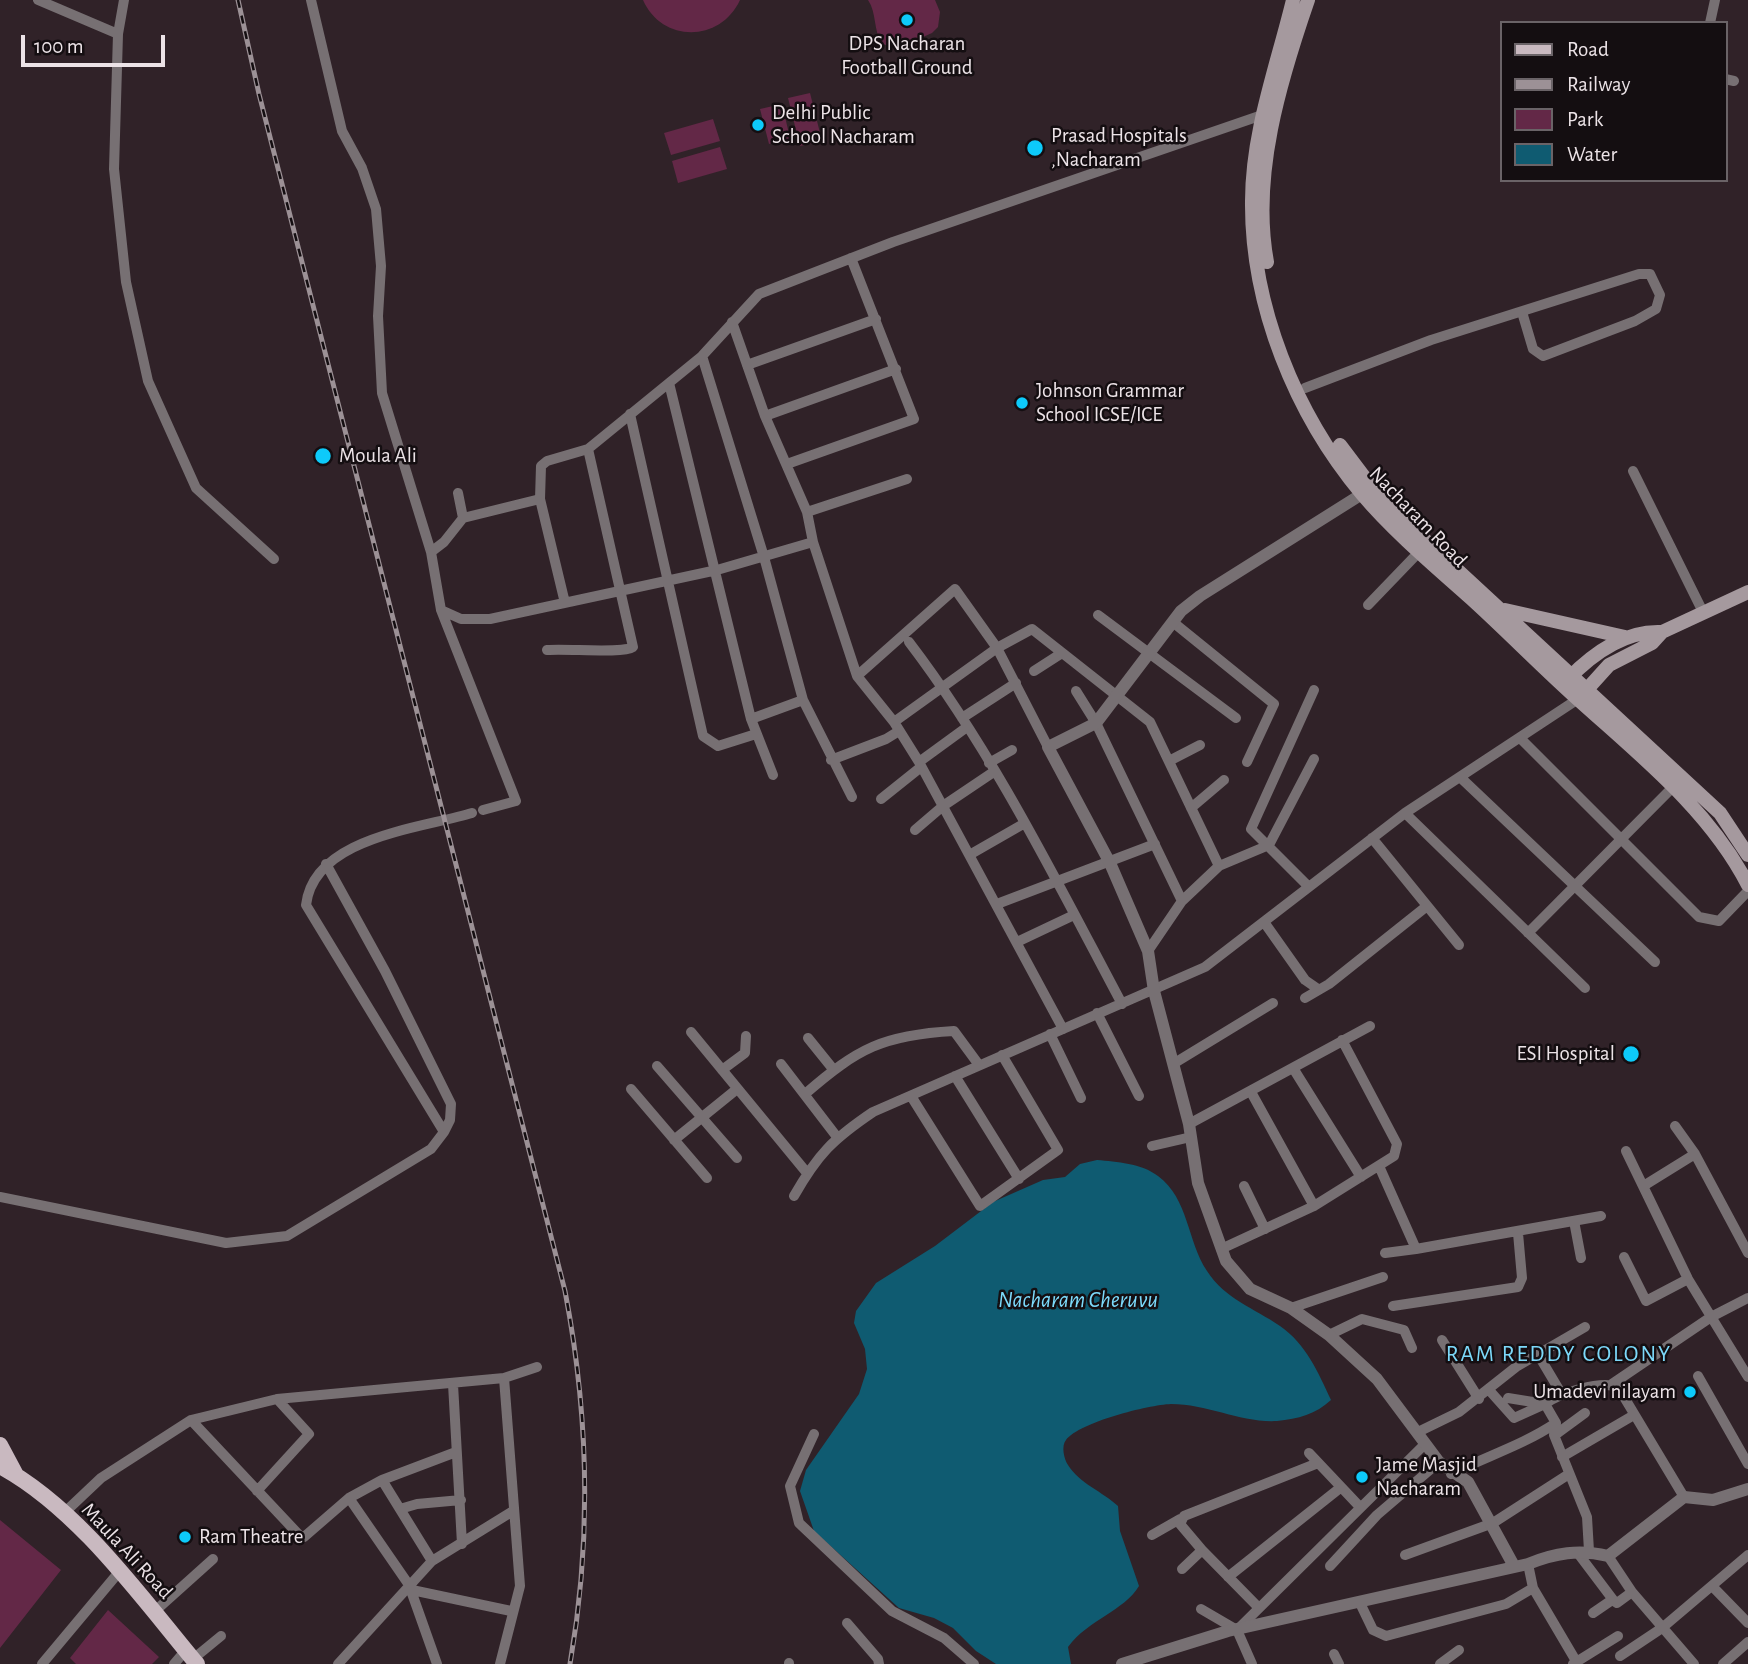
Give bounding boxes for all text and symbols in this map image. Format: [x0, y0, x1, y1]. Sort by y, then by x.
marker: DPS Nacharan Football Ground [899, 12, 915, 28]
scale bar [24, 21, 168, 65]
legend [1500, 21, 1727, 182]
place label: DPS Nacharan Football Ground [841, 31, 973, 81]
text: 100 m [34, 36, 84, 57]
text: Road [1567, 39, 1609, 60]
text: Railway [1567, 74, 1630, 95]
place label: Delhi Public School Nacharam [772, 100, 915, 150]
text: Park [1567, 109, 1603, 130]
marker: Delhi Public School Nacharam [750, 117, 766, 133]
place label: Prasad Hospitals ,Nacharam [1051, 123, 1187, 173]
marker: Prasad Hospitals ,Nacharam [1025, 138, 1045, 158]
text: Water [1567, 144, 1617, 165]
place label: Johnson Grammar School ICSE/ICE [1036, 378, 1184, 428]
marker: Johnson Grammar School ICSE/ICE [1014, 395, 1030, 411]
place label: Moula Ali [339, 443, 417, 469]
marker: Moula Ali [313, 446, 333, 466]
street label: Nacharam Road [1364, 461, 1472, 573]
place label: ESI Hospital [1516, 1041, 1615, 1067]
marker: ESI Hospital [1621, 1044, 1641, 1064]
water label: Nacharam Cheruvu [998, 1286, 1158, 1314]
district label: RAM REDDY COLONY [1448, 1340, 1670, 1368]
place label: Umadevi nilayam [1533, 1379, 1676, 1405]
marker: Umadevi nilayam [1682, 1384, 1698, 1400]
place label: Jame Masjid Nacharam [1376, 1452, 1477, 1502]
marker: Jame Masjid Nacharam [1354, 1469, 1370, 1485]
street label: Maula Ali Road [76, 1498, 178, 1604]
place label: Ram Theatre [199, 1524, 304, 1550]
marker: Ram Theatre [177, 1529, 193, 1545]

